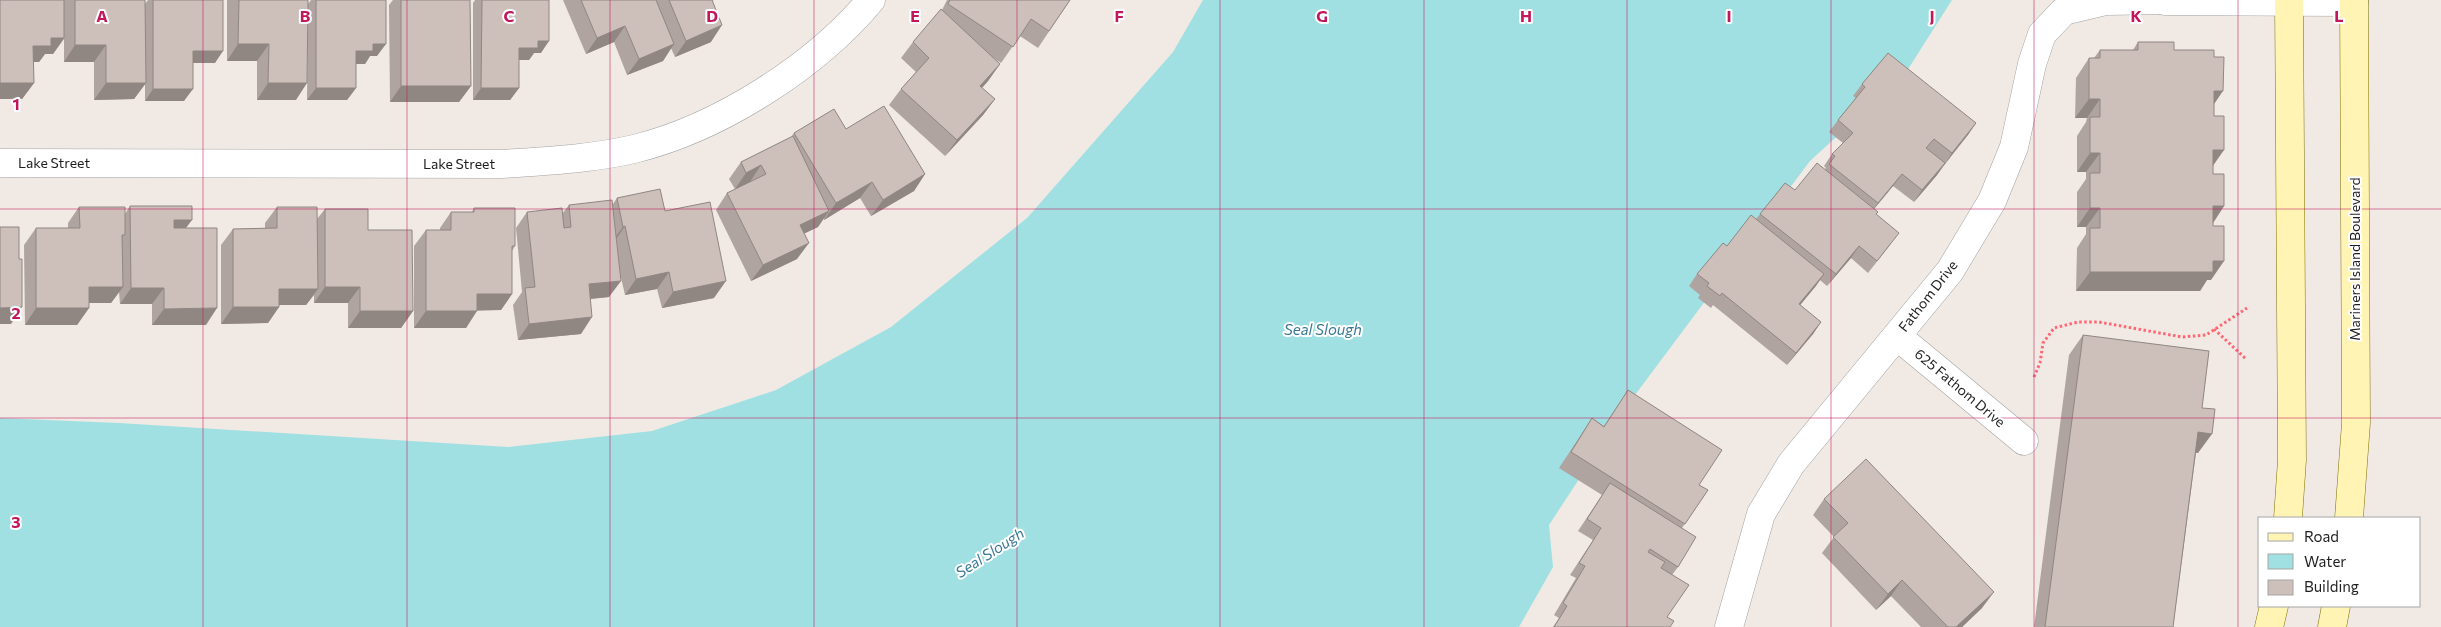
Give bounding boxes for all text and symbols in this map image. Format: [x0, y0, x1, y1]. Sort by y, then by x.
text: A [96, 6, 108, 25]
text: B [300, 6, 311, 25]
text: C [504, 6, 515, 25]
text: D [706, 6, 718, 25]
text: E [910, 6, 920, 25]
text: F [1114, 6, 1124, 25]
text: G [1316, 6, 1328, 25]
text: H [1520, 6, 1532, 25]
text: I [1726, 6, 1732, 25]
text: J [1929, 6, 1935, 25]
text: K [2130, 6, 2142, 25]
text: L [2334, 6, 2344, 25]
text: 1 [12, 94, 20, 113]
street label: Lake Street [18, 154, 90, 171]
street label: Lake Street [423, 155, 495, 172]
street label: Mariners Island Boulevard [2346, 177, 2363, 341]
street label: Fathom Drive [1894, 257, 1961, 335]
text: 2 [11, 303, 21, 322]
water label: Seal Slough [1284, 320, 1362, 338]
street label: 625 Fathom Drive [1912, 345, 2009, 430]
text: 3 [11, 512, 21, 531]
legend [2258, 517, 2421, 607]
water label: Seal Slough [952, 523, 1027, 581]
text: Road [2304, 527, 2339, 545]
text: Water [2304, 552, 2346, 570]
text: Building [2304, 577, 2359, 595]

